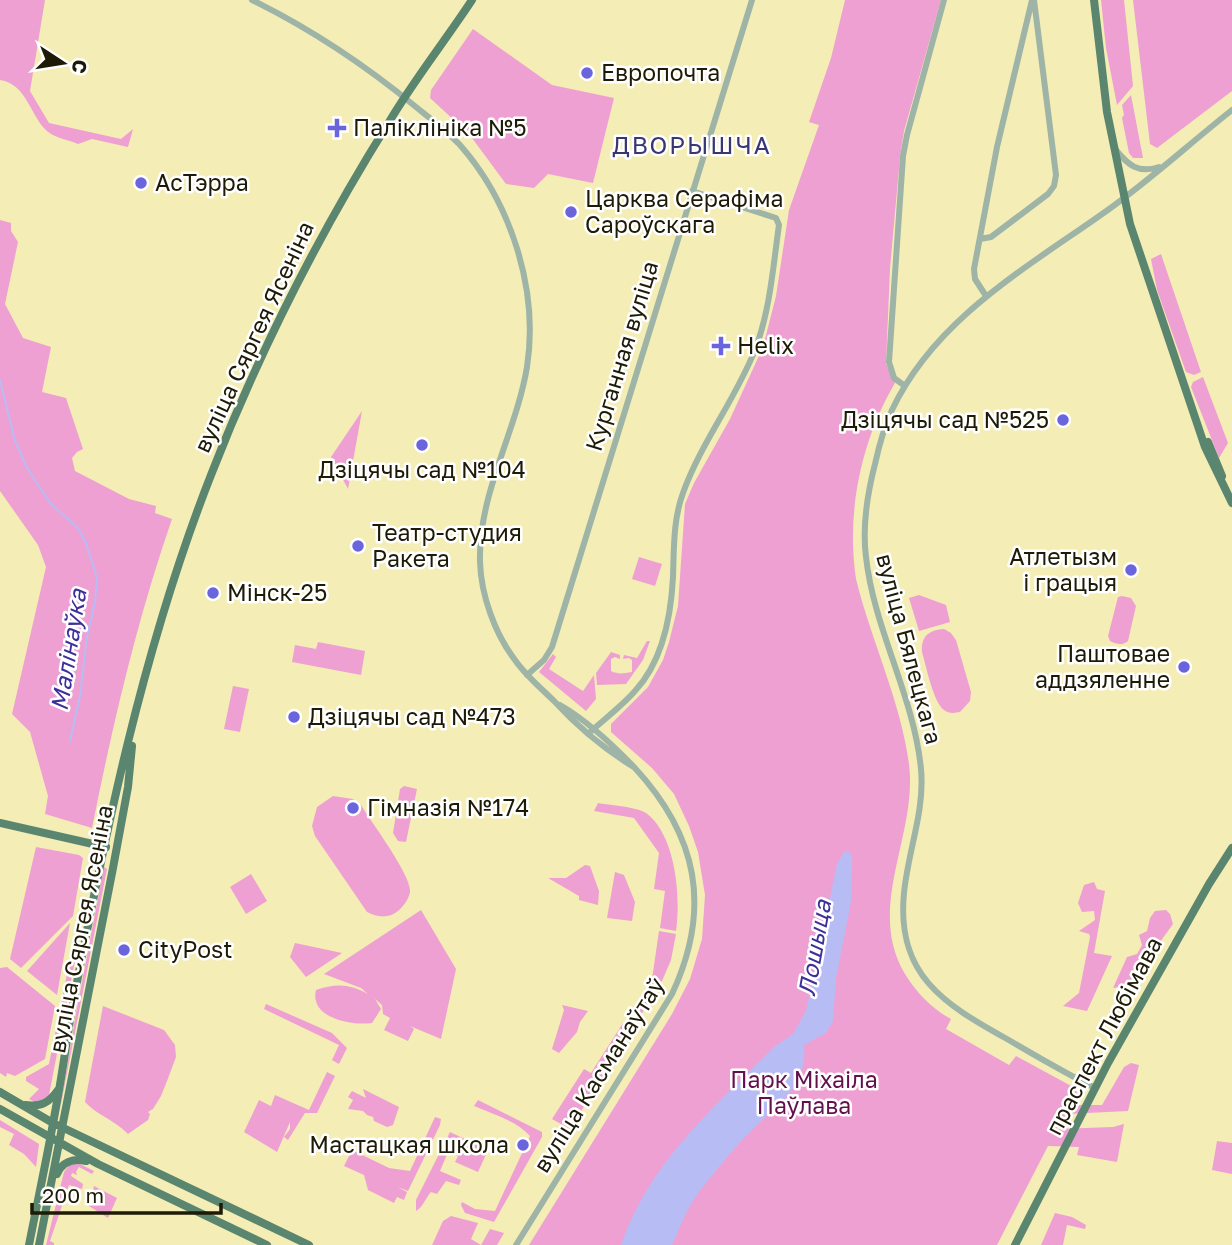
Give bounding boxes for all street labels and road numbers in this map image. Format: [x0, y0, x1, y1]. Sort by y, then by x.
street label: вуліца Сяргея Ясеніна [187, 216, 319, 457]
street label: Курганная вуліца [579, 257, 663, 454]
street label: вуліца Бялецкага [871, 550, 949, 747]
street label: вуліца Сяргея Ясеніна [42, 802, 118, 1055]
street label: праспект Любімава [1039, 932, 1167, 1139]
street label: вуліца Касманаўтаў [527, 972, 670, 1177]

